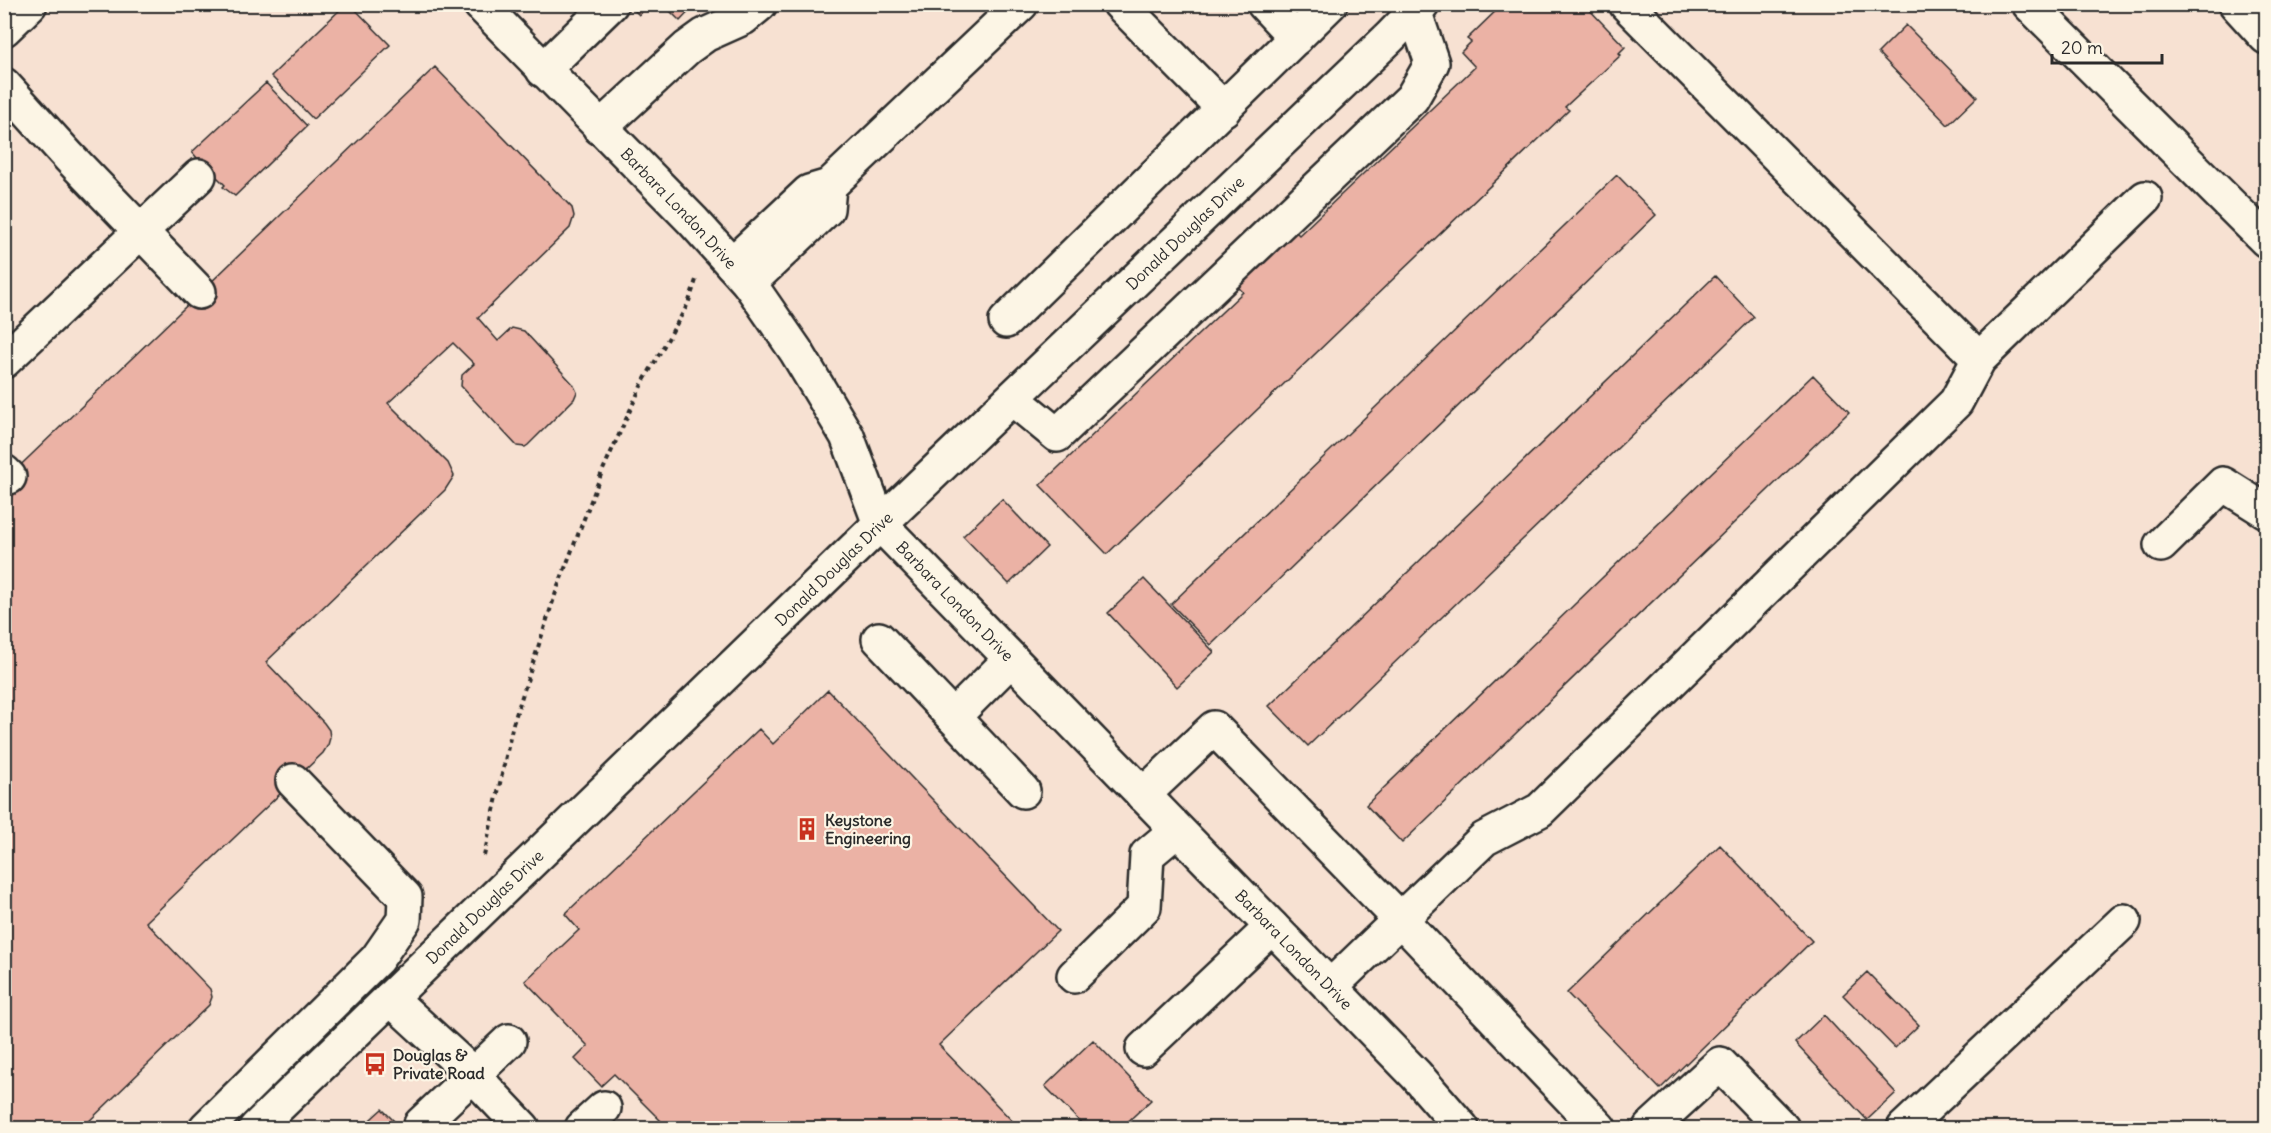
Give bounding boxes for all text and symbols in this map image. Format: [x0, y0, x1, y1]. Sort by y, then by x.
scale bar [2052, 27, 2162, 65]
text: 20 m [2061, 36, 2103, 59]
street label: Barbara London Drive [617, 143, 741, 273]
street label: Donald Douglas Drive [1122, 172, 1248, 294]
street label: Donald Douglas Drive [771, 507, 897, 630]
street label: Barbara London Drive [892, 537, 1018, 665]
place label: Keystone Engineering [825, 810, 911, 849]
building icon: Keystone Engineering [794, 816, 820, 842]
street label: Donald Douglas Drive [422, 845, 547, 968]
street label: Barbara London Drive [1231, 885, 1357, 1014]
place label: Douglas & Private Road [393, 1045, 485, 1083]
bus stop icon: Douglas & Private Road [362, 1051, 388, 1077]

